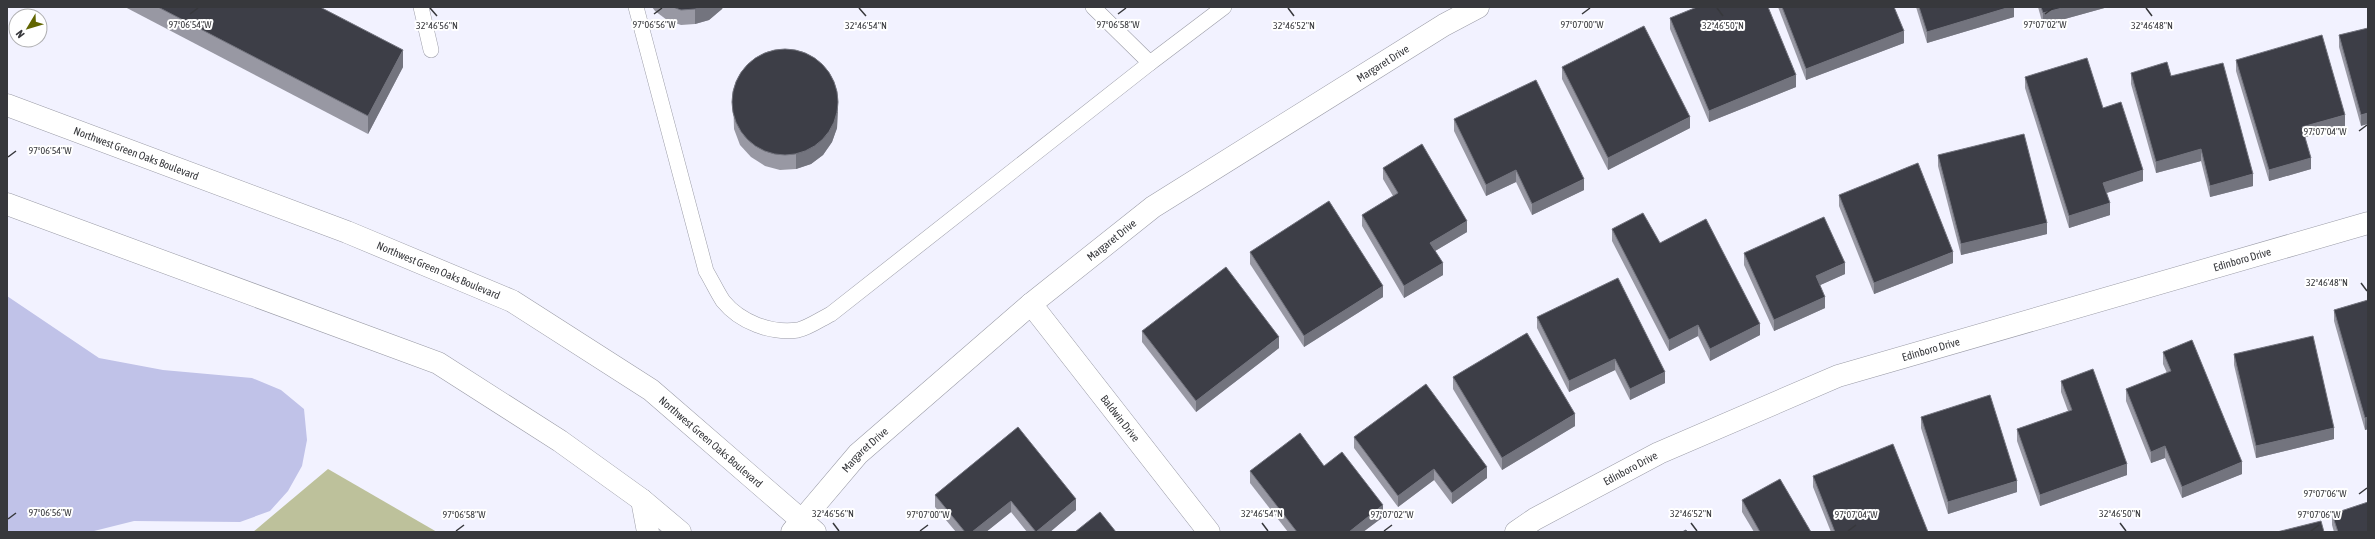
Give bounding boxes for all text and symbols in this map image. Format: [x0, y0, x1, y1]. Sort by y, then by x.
north arrow [8, 8, 48, 48]
text: 97°06'54"W [168, 19, 212, 30]
text: 97°06'56"W [632, 19, 676, 30]
text: 97°06'58"W [1096, 19, 1140, 30]
text: 97°07'00"W [1560, 19, 1604, 30]
text: 97°07'02"W [2023, 19, 2067, 30]
text: 32°46'56"N [416, 20, 458, 31]
text: 32°46'54"N [845, 20, 887, 31]
text: 32°46'52"N [1273, 20, 1315, 31]
text: 32°46'50"N [1702, 20, 1744, 31]
text: 32°46'48"N [2131, 20, 2173, 31]
text: N [13, 28, 27, 40]
street label: Margaret Drive [1354, 42, 1411, 84]
street label: Northwest Green Oaks Boulevard [72, 124, 200, 182]
text: 97°07'04"W [2303, 126, 2347, 137]
text: 97°06'54"W [28, 145, 72, 156]
street label: Margaret Drive [1085, 217, 1138, 263]
street label: Northwest Green Oaks Boulevard [375, 239, 502, 301]
street label: Edinboro Drive [2212, 245, 2272, 273]
text: 32°46'48"N [2306, 277, 2348, 288]
street label: Edinboro Drive [1901, 335, 1961, 363]
street label: Baldwin Drive [1098, 393, 1142, 444]
street label: Northwest Green Oaks Boulevard [657, 394, 765, 490]
street label: Margaret Drive [839, 425, 890, 475]
street label: Edinboro Drive [1601, 449, 1659, 488]
text: 97°07'06"W [2303, 488, 2347, 499]
text: 97°06'56"W [28, 507, 72, 518]
text: 32°46'56"N [812, 508, 854, 519]
text: 32°46'54"N [1241, 508, 1283, 519]
text: 32°46'52"N [1670, 508, 1712, 519]
text: 32°46'50"N [2099, 508, 2141, 519]
text: 97°06'58"W [442, 509, 486, 520]
text: 97°07'00"W [906, 509, 950, 520]
text: 97°07'02"W [1370, 509, 1414, 520]
text: 97°07'04"W [1834, 509, 1878, 520]
text: 97°07'06"W [2297, 509, 2341, 520]

